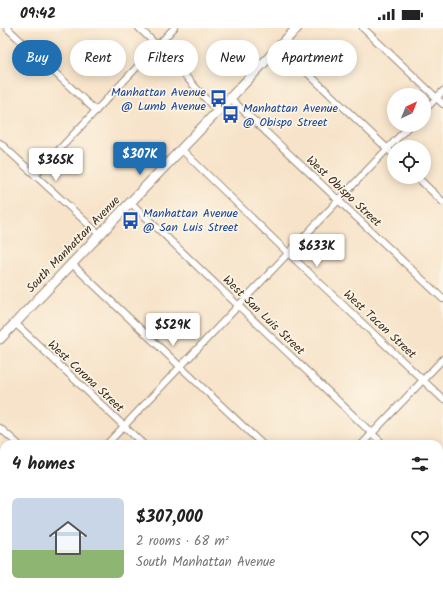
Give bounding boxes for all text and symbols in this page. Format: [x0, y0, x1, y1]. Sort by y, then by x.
text: 09:42 [20, 2, 56, 26]
chip: Buy [12, 40, 62, 76]
chip: Rent [70, 40, 126, 76]
chip: Filters [134, 40, 198, 76]
chip: New [206, 40, 259, 76]
chip: Apartment [267, 40, 357, 76]
place label: Manhattan Avenue @ Lumb Avenue [111, 83, 207, 116]
north arrow [387, 88, 431, 132]
map controls [387, 88, 431, 184]
bus stop icon: Manhattan Avenue @ Lumb Avenue [209, 89, 229, 109]
place label: Manhattan Avenue @ Obispo Street [243, 99, 339, 132]
bus stop icon: Manhattan Avenue @ Obispo Street [220, 105, 240, 125]
button: locate [387, 140, 431, 184]
pin: $307K [112, 142, 168, 176]
text: $307K [122, 144, 158, 165]
pin: $365K [28, 148, 84, 182]
text: $365K [38, 150, 74, 171]
street label: West Obispo Street [302, 151, 386, 232]
street label: South Manhattan Avenue [22, 191, 125, 297]
place label: Manhattan Avenue @ San Luis Street [143, 204, 239, 237]
bus stop icon: Manhattan Avenue @ San Luis Street [120, 210, 140, 230]
pin: $633K [289, 234, 345, 268]
text: $633K [299, 236, 335, 257]
street label: West San Luis Street [218, 271, 309, 360]
street label: West Tacon Street [339, 285, 421, 364]
pin: $529K [145, 313, 201, 347]
text: $529K [155, 315, 191, 336]
street label: West Corona Street [43, 336, 128, 417]
text: 4 homes [12, 451, 75, 478]
icon: filters [409, 453, 431, 475]
text: $307,000 [136, 504, 203, 531]
icon: home [44, 514, 92, 562]
icon: heart [409, 527, 431, 549]
text: 2 rooms · 68 m² [136, 531, 229, 552]
text: South Manhattan Avenue [136, 552, 275, 573]

